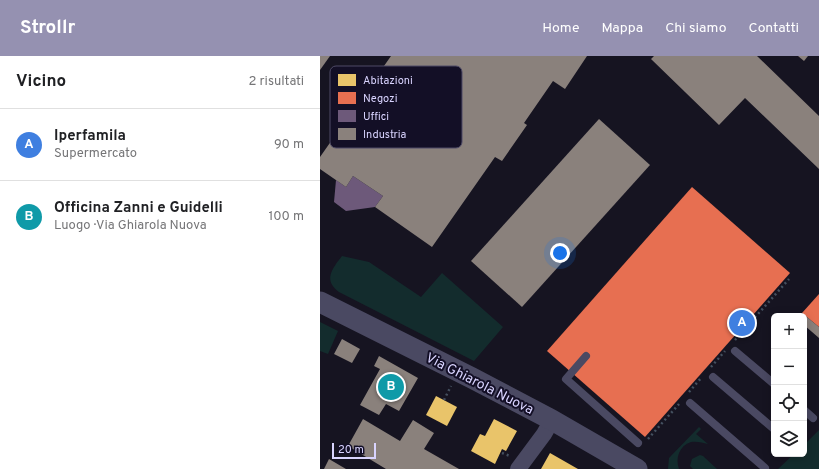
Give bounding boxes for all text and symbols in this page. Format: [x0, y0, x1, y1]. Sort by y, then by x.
text: Strollr [20, 16, 75, 40]
text: Home [542, 20, 579, 37]
text: Mappa [601, 20, 643, 37]
text: Chi siamo [665, 20, 727, 37]
text: Contatti [749, 20, 799, 37]
legend [330, 66, 462, 148]
text: Vicino [16, 71, 66, 93]
text: 2 risultati [249, 74, 304, 90]
text: Abitazioni [363, 74, 413, 88]
text: Negozi [363, 92, 397, 106]
text: Uffici [363, 110, 389, 124]
text: Iperfamila [54, 127, 126, 146]
text: Industria [363, 128, 407, 142]
text: A [24, 137, 34, 153]
text: 90 m [274, 137, 304, 153]
text: Supermercato [54, 146, 137, 162]
text: Officina Zanni e Guidelli [54, 199, 223, 218]
text: B [25, 209, 33, 225]
text: 100 m [268, 209, 304, 225]
text: Luogo · Via Ghiarola Nuova [54, 218, 207, 234]
your location [550, 243, 570, 263]
pin: A [729, 308, 755, 338]
map controls [771, 313, 807, 457]
button: + [771, 313, 807, 349]
button: − [771, 349, 807, 385]
street label: Via Ghiarola Nuova [422, 350, 536, 419]
pin: B [378, 372, 404, 402]
button: locate [771, 385, 807, 421]
button: layers [771, 421, 807, 457]
scale bar [332, 441, 376, 460]
text: 20 m [338, 443, 364, 457]

